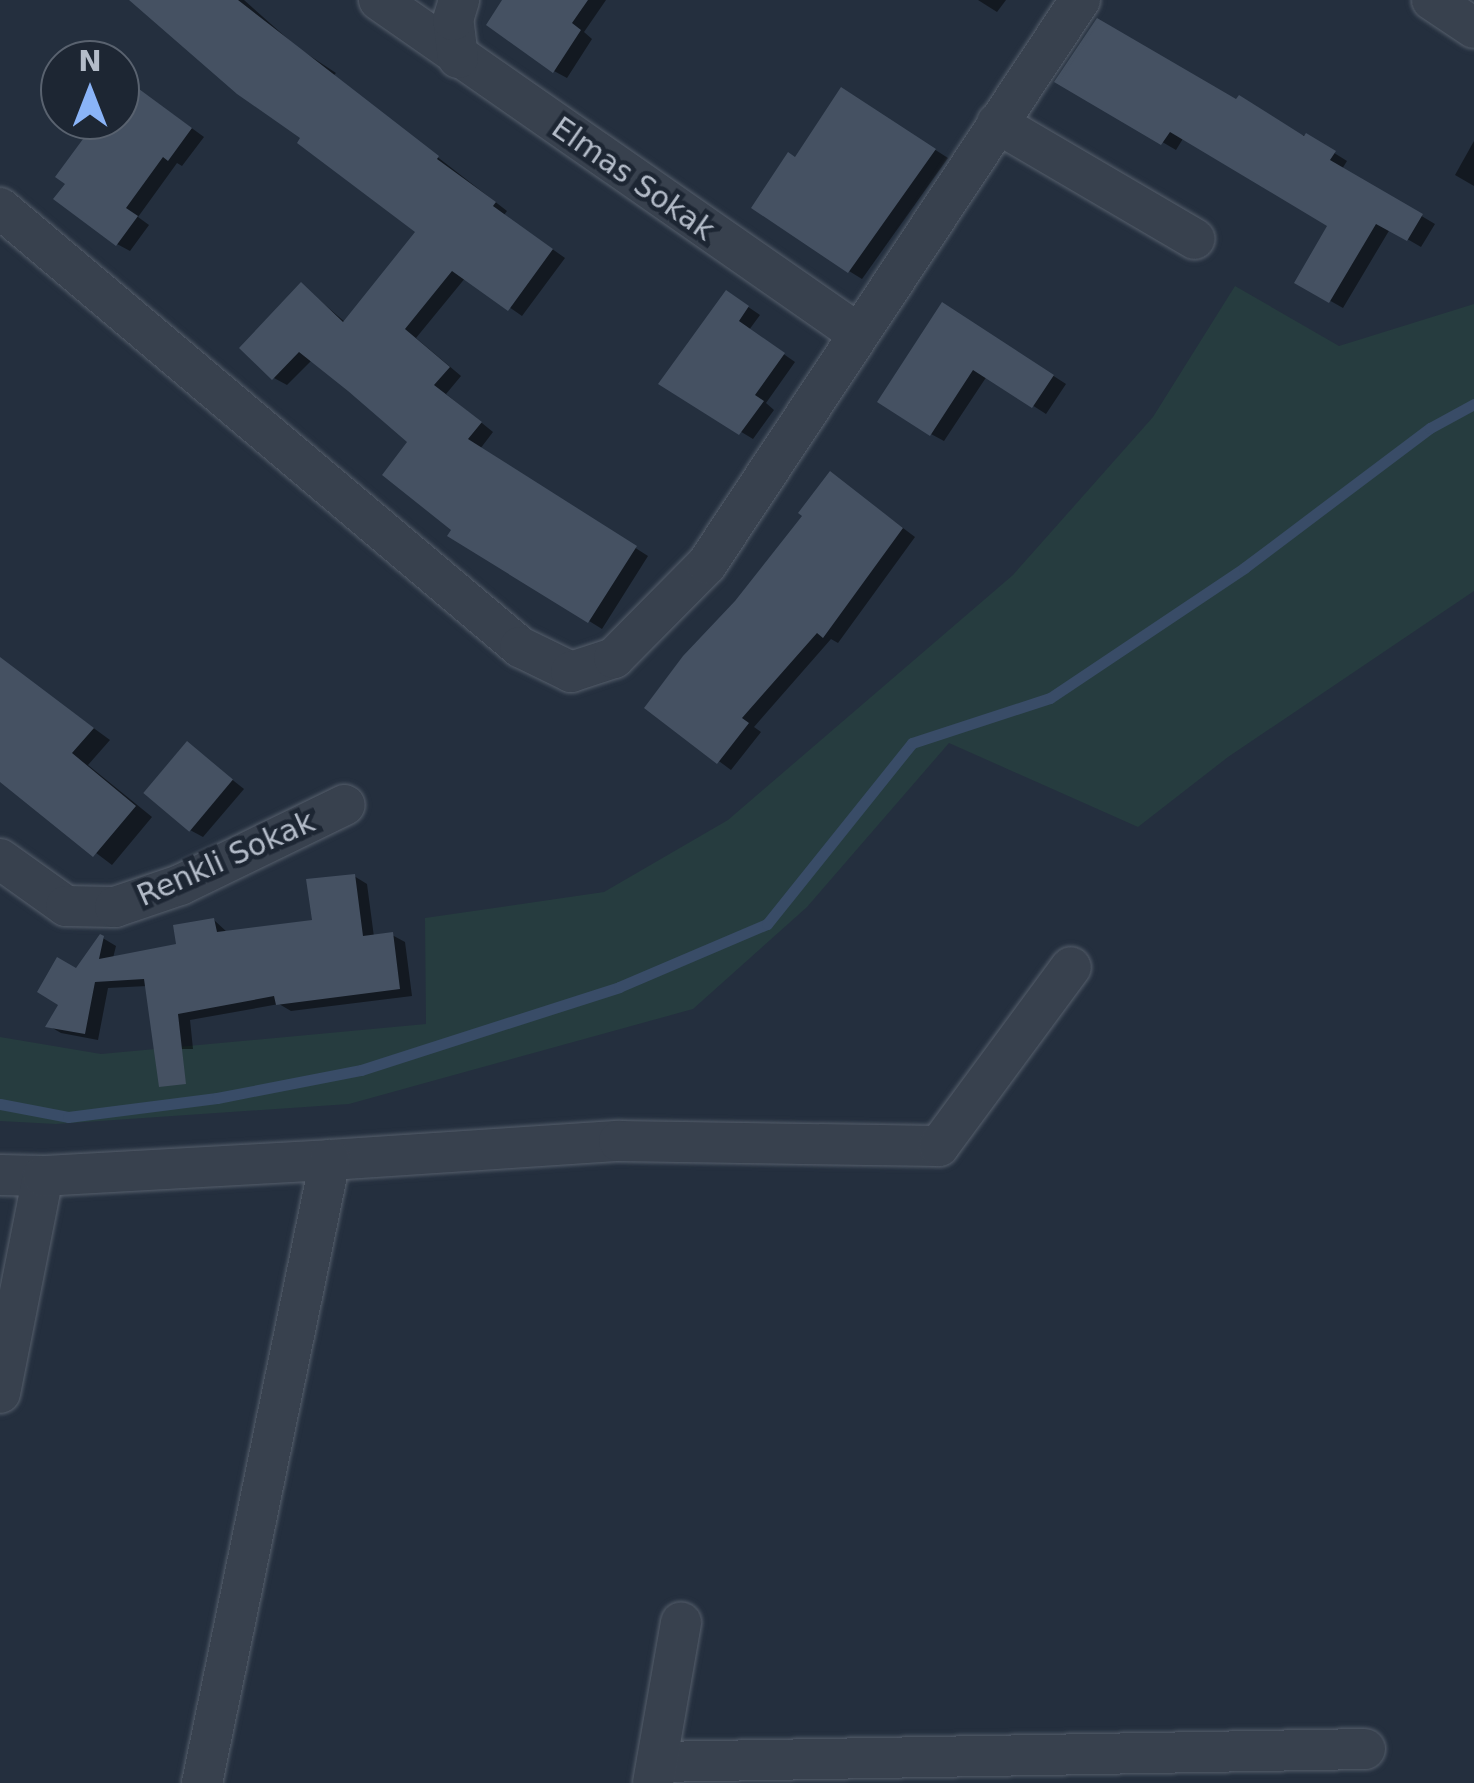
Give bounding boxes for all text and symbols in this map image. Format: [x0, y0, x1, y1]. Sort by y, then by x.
north arrow [40, 40, 140, 140]
text: N [78, 45, 102, 78]
street label: Elmas Sokak [545, 110, 721, 248]
street label: Renkli Sokak [132, 804, 320, 914]

